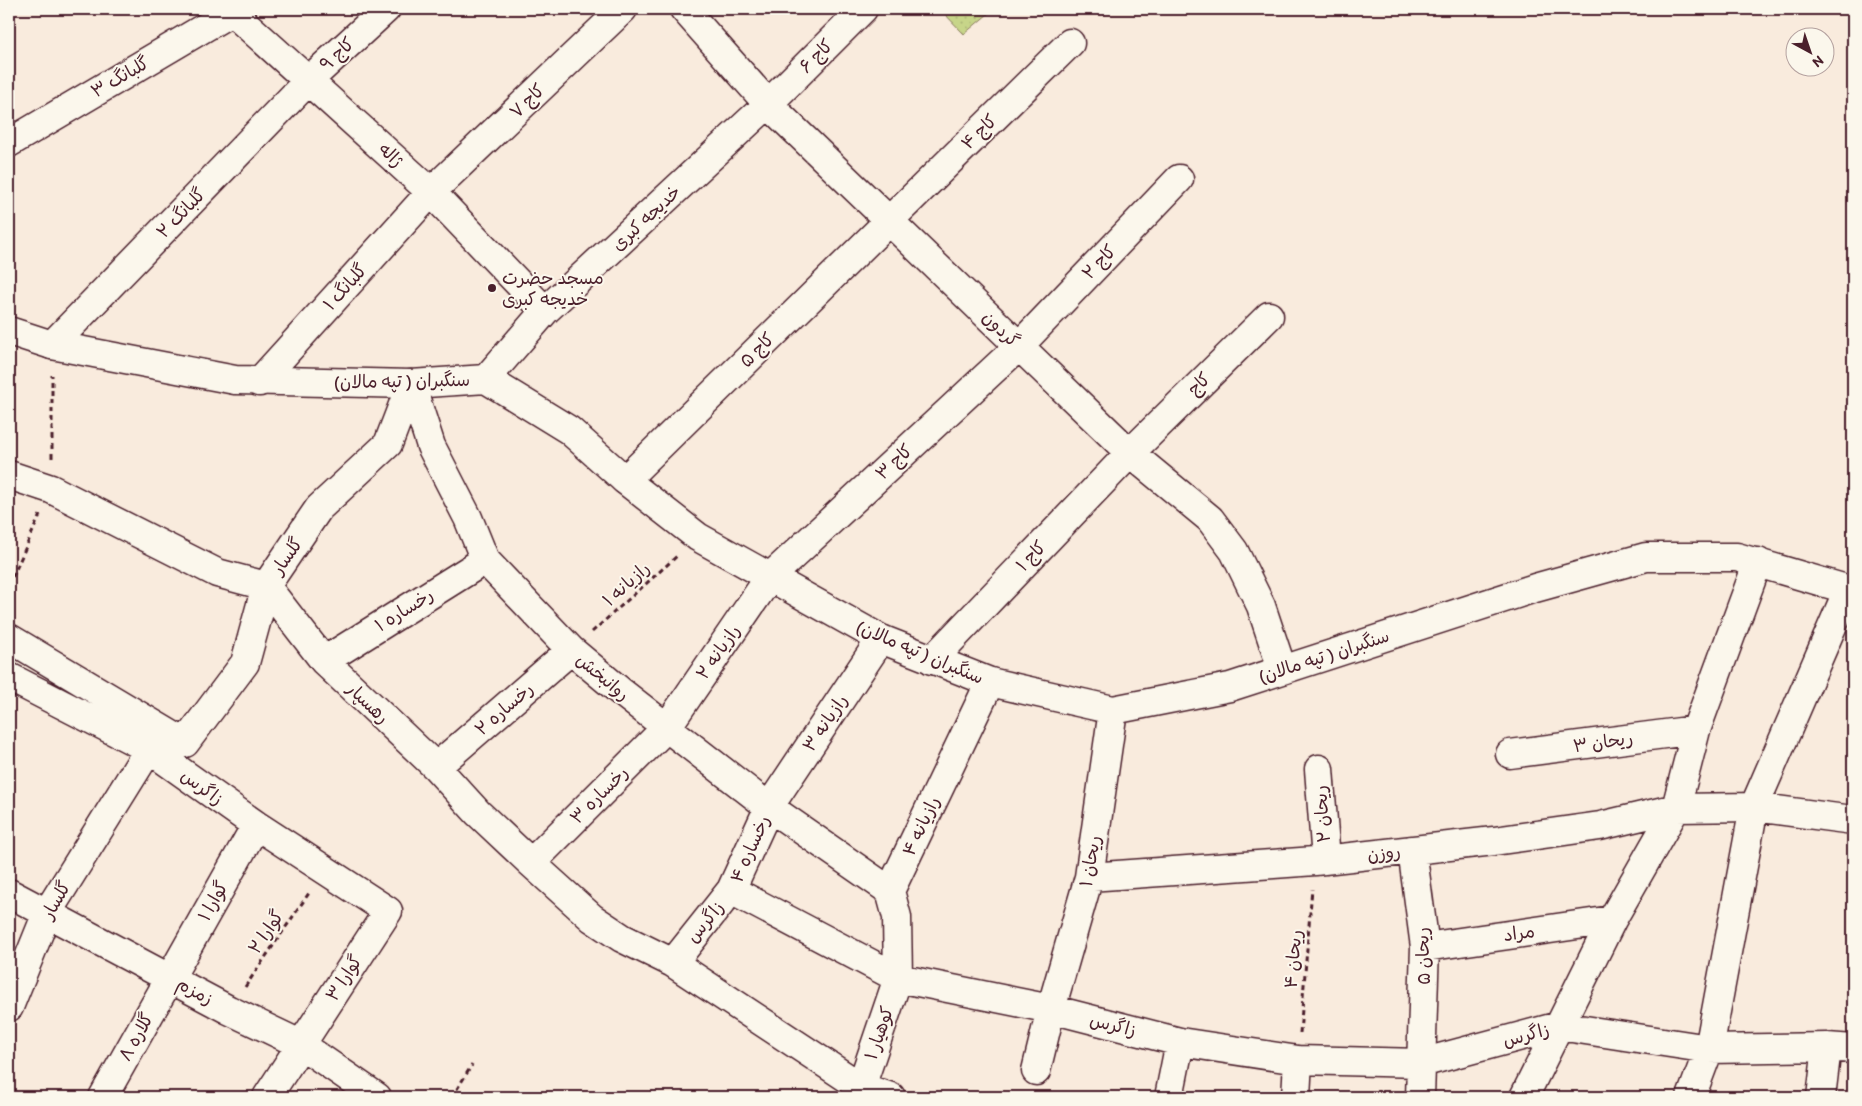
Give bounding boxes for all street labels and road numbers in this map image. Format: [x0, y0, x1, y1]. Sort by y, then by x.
street label: کاج ۹ [315, 32, 360, 76]
street label: کاج ۶ [795, 34, 838, 78]
street label: گلبانگ ۳ [87, 51, 153, 102]
street label: کاج ۷ [505, 79, 550, 124]
street label: کاج ۴ [957, 110, 1002, 155]
street label: ژاله [374, 138, 408, 172]
street label: خدیجه کبری [607, 180, 685, 256]
street label: گلبانگ ۲ [152, 183, 210, 243]
street label: کاج ۲ [1077, 240, 1122, 285]
street label: گلبانگ ۱ [318, 259, 372, 315]
street label: گردون [978, 306, 1024, 352]
street label: کاج ۵ [735, 328, 780, 373]
street label: کاج [1183, 368, 1216, 401]
street label: سنگبران ( تپه مالان) [334, 369, 470, 394]
street label: کاج ۳ [871, 439, 918, 485]
street label: گلسار [265, 533, 308, 580]
street label: کاج ۱ [1011, 536, 1052, 577]
street label: رازیانه ۱ [598, 557, 654, 611]
street label: رخساره ۱ [371, 584, 437, 636]
street label: سنگبران ( تپه مالان) [853, 615, 987, 690]
street label: رازیانه ۲ [691, 620, 745, 684]
street label: سنگبران ( تپه مالان) [1256, 625, 1392, 688]
street label: روانبخش [572, 648, 634, 706]
street label: رهسپار [341, 677, 394, 729]
street label: رخساره ۲ [470, 678, 538, 740]
street label: رازیانه ۳ [798, 690, 852, 756]
street label: ریحان ۳ [1572, 727, 1634, 757]
street label: رخساره ۳ [565, 761, 633, 829]
street label: زاگرس [176, 764, 228, 810]
street label: ریحان ۲ [1309, 784, 1335, 844]
street label: رازیانه ۴ [898, 793, 944, 859]
street label: رخساره ۴ [725, 812, 775, 886]
street label: ریحان ۱ [1075, 833, 1105, 889]
street label: روزن [1366, 840, 1402, 866]
street label: گلسار [35, 877, 76, 925]
street label: گوارا ۱ [193, 877, 233, 925]
street label: زاگرس [682, 897, 728, 947]
street label: گوارا ۲ [243, 906, 289, 958]
street label: مراد [1502, 920, 1536, 946]
street label: ریحان ۵ [1411, 927, 1435, 985]
street label: ریحان ۴ [1279, 929, 1307, 989]
street label: گوارا ۳ [321, 951, 367, 1005]
street label: زمزم [172, 972, 217, 1012]
street label: کوهیار ۱ [860, 1003, 898, 1063]
street label: گلاره ۸ [114, 1009, 158, 1065]
street label: زاگرس [1087, 1009, 1139, 1041]
street label: زاگرس [1500, 1018, 1552, 1052]

